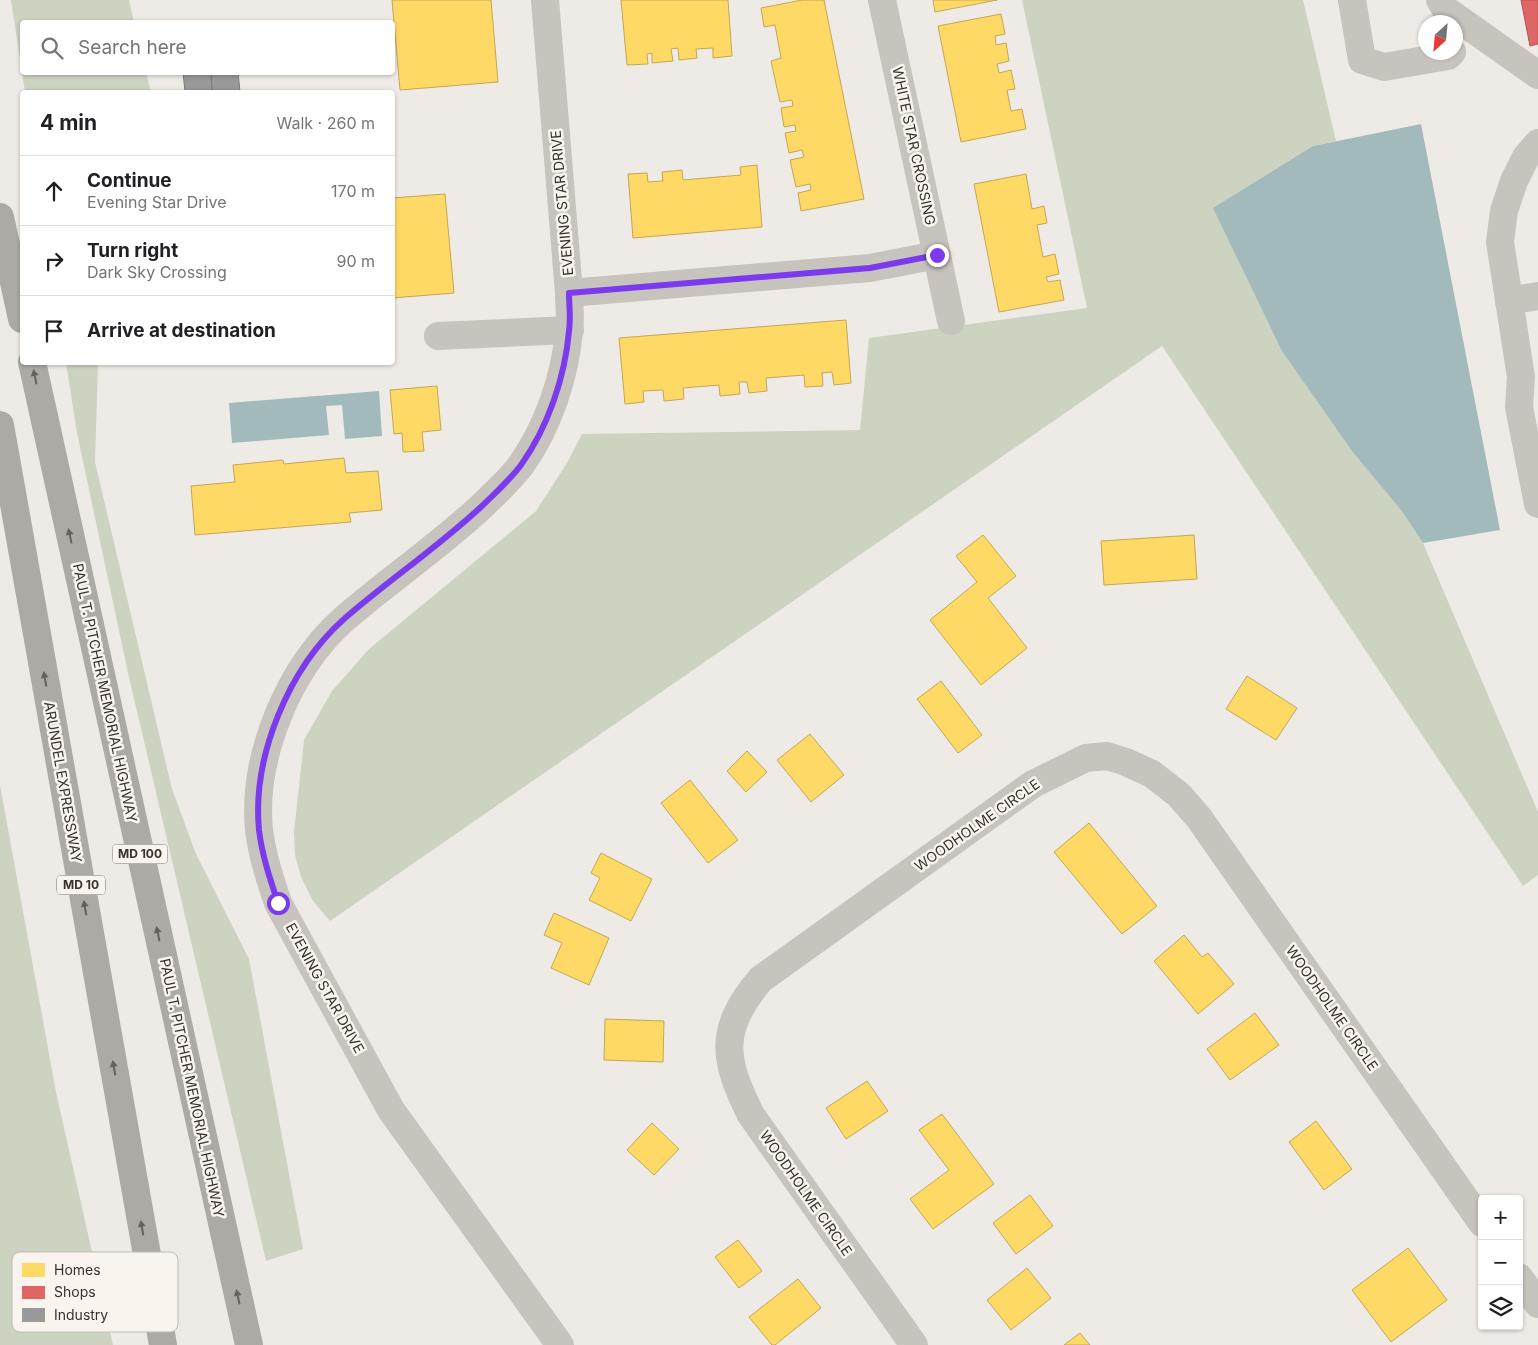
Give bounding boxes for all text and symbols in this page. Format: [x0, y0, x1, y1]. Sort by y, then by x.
north arrow [1418, 15, 1463, 60]
search box [20, 20, 395, 75]
icon: search [38, 34, 66, 62]
text: Search here [78, 36, 187, 59]
street label: WHITE STAR CROSSING [889, 65, 940, 227]
text: 4 min [40, 110, 97, 135]
text: Walk · 260 m [277, 113, 375, 133]
street label: EVENING STAR DRIVE [547, 130, 576, 277]
text: Continue [87, 169, 172, 192]
icon: ahead [40, 177, 68, 205]
text: 170 m [331, 181, 375, 201]
text: Evening Star Drive [87, 192, 227, 212]
text: Turn right [87, 239, 178, 262]
route end [926, 244, 949, 267]
icon: right [40, 247, 68, 275]
text: 90 m [336, 251, 375, 271]
text: Dark Sky Crossing [87, 262, 227, 282]
icon: arrive [40, 317, 68, 345]
text: Arrive at destination [87, 319, 276, 342]
one-way arrow [31, 369, 39, 385]
one-way arrow [66, 528, 74, 543]
street label: PAUL T. PITCHER MEMORIAL HIGHWAY [70, 562, 141, 824]
one-way arrow [40, 671, 48, 687]
street label: ARUNDEL EXPRESSWAY [41, 700, 86, 864]
street label: WOODHOLME CIRCLE [911, 775, 1043, 874]
road number: MD 100 [112, 844, 168, 864]
road number: MD 10 [57, 876, 105, 894]
route start [267, 892, 290, 915]
one-way arrow [81, 900, 89, 916]
street label: EVENING STAR DRIVE [283, 920, 368, 1056]
one-way arrow [154, 926, 162, 941]
street label: WOODHOLME CIRCLE [1283, 942, 1382, 1074]
street label: PAUL T. PITCHER MEMORIAL HIGHWAY [157, 957, 228, 1219]
one-way arrow [109, 1060, 117, 1076]
street label: WOODHOLME CIRCLE [757, 1127, 856, 1259]
map controls [1478, 1195, 1523, 1330]
button: + [1478, 1195, 1523, 1240]
one-way arrow [138, 1220, 146, 1236]
button: − [1478, 1240, 1523, 1285]
legend [12, 1252, 178, 1332]
text: Homes [54, 1261, 101, 1278]
text: Shops [54, 1283, 96, 1300]
button: layers [1478, 1285, 1523, 1330]
one-way arrow [234, 1290, 242, 1305]
text: Industry [54, 1306, 108, 1323]

